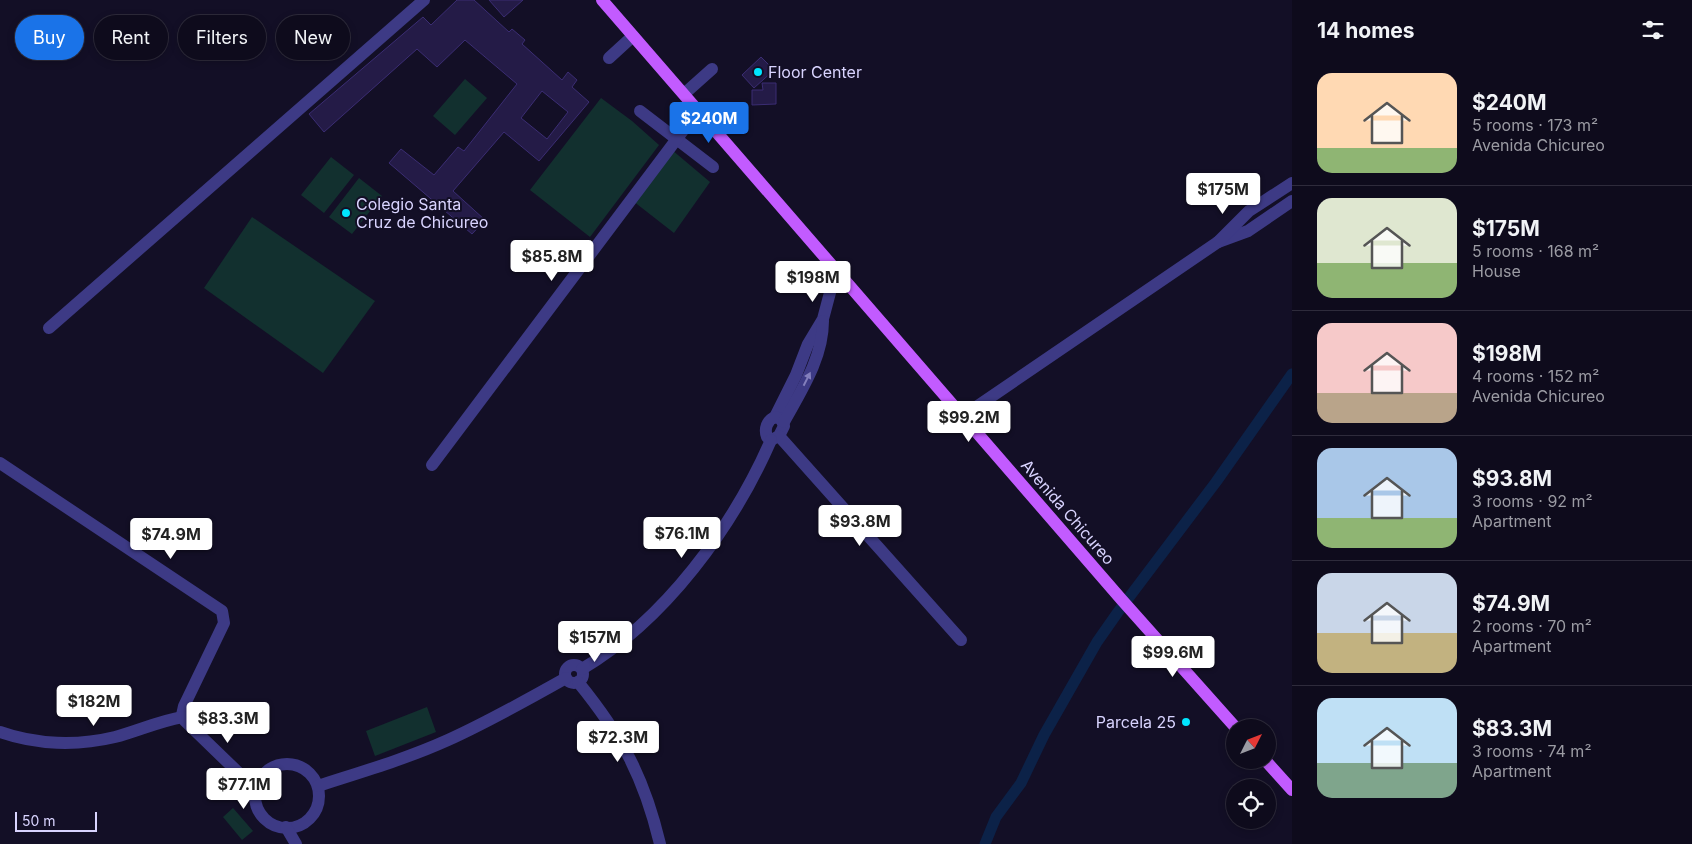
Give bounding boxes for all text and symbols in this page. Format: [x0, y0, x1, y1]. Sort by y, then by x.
chip: Buy [15, 15, 84, 60]
chip: Rent [94, 15, 168, 60]
chip: Filters [178, 15, 266, 60]
chip: New [276, 15, 350, 60]
icon: filters [1639, 16, 1667, 44]
text: 14 homes [1317, 18, 1415, 43]
place label: Floor Center [768, 62, 862, 82]
marker: Floor Center [752, 66, 764, 78]
text: $240M [1472, 90, 1547, 115]
icon: home [1357, 93, 1417, 153]
pin: $240M [674, 102, 744, 144]
text: $240M [681, 108, 737, 128]
text: 5 rooms · 173 m² [1472, 115, 1598, 135]
text: Avenida Chicureo [1472, 135, 1605, 155]
pin: $175M [1188, 172, 1258, 215]
text: $175M [1197, 179, 1249, 199]
place label: Colegio Santa Cruz de Chicureo [356, 194, 488, 232]
marker: Colegio Santa Cruz de Chicureo [340, 207, 352, 219]
text: $175M [1472, 216, 1540, 241]
icon: home [1357, 218, 1417, 278]
pin: $85.8M [511, 240, 593, 282]
text: 5 rooms · 168 m² [1472, 241, 1599, 261]
text: $85.8M [522, 246, 582, 266]
pin: $198M [778, 260, 848, 303]
text: House [1472, 261, 1521, 281]
text: $198M [786, 267, 840, 287]
text: $198M [1472, 341, 1542, 366]
icon: home [1357, 343, 1417, 403]
text: 4 rooms · 152 m² [1472, 366, 1599, 386]
one-way arrow [803, 372, 811, 387]
text: Avenida Chicureo [1472, 386, 1605, 406]
pin: $99.2M [928, 400, 1010, 443]
text: $99.2M [938, 407, 1000, 427]
street label: Avenida Chicureo [1017, 455, 1119, 569]
text: $93.8M [1472, 466, 1552, 491]
icon: home [1357, 468, 1417, 528]
text: 3 rooms · 92 m² [1472, 491, 1593, 511]
pin: $93.8M [819, 504, 901, 547]
text: $93.8M [829, 511, 891, 531]
text: Apartment [1472, 511, 1552, 531]
pin: $76.1M [641, 516, 723, 559]
pin: $74.9M [130, 518, 212, 560]
text: $76.1M [654, 523, 710, 543]
text: $74.9M [141, 524, 201, 544]
text: $74.9M [1472, 591, 1550, 616]
icon: home [1357, 593, 1417, 653]
text: 2 rooms · 70 m² [1472, 616, 1592, 636]
pin: $157M [560, 620, 630, 663]
text: $157M [569, 627, 621, 647]
pin: $99.6M [1132, 636, 1214, 678]
text: Apartment [1472, 636, 1552, 656]
text: $99.6M [1143, 642, 1203, 662]
pin: $182M [59, 684, 129, 727]
text: $182M [68, 691, 120, 711]
pin: $83.3M [187, 702, 269, 744]
text: $83.3M [197, 708, 259, 728]
place label: Parcela 25 [1096, 712, 1176, 732]
marker: Parcela 25 [1180, 716, 1192, 728]
text: $83.3M [1472, 716, 1552, 741]
icon: home [1357, 718, 1417, 778]
north arrow [1226, 719, 1276, 769]
map controls [1226, 719, 1276, 829]
pin: $72.3M [577, 720, 659, 763]
text: $72.3M [588, 727, 648, 747]
text: 3 rooms · 74 m² [1472, 741, 1591, 761]
text: Apartment [1472, 761, 1552, 781]
pin: $77.1M [203, 768, 285, 810]
text: $77.1M [217, 774, 271, 794]
button: locate [1226, 779, 1276, 829]
scale bar [15, 809, 98, 832]
text: 50 m [22, 812, 56, 829]

